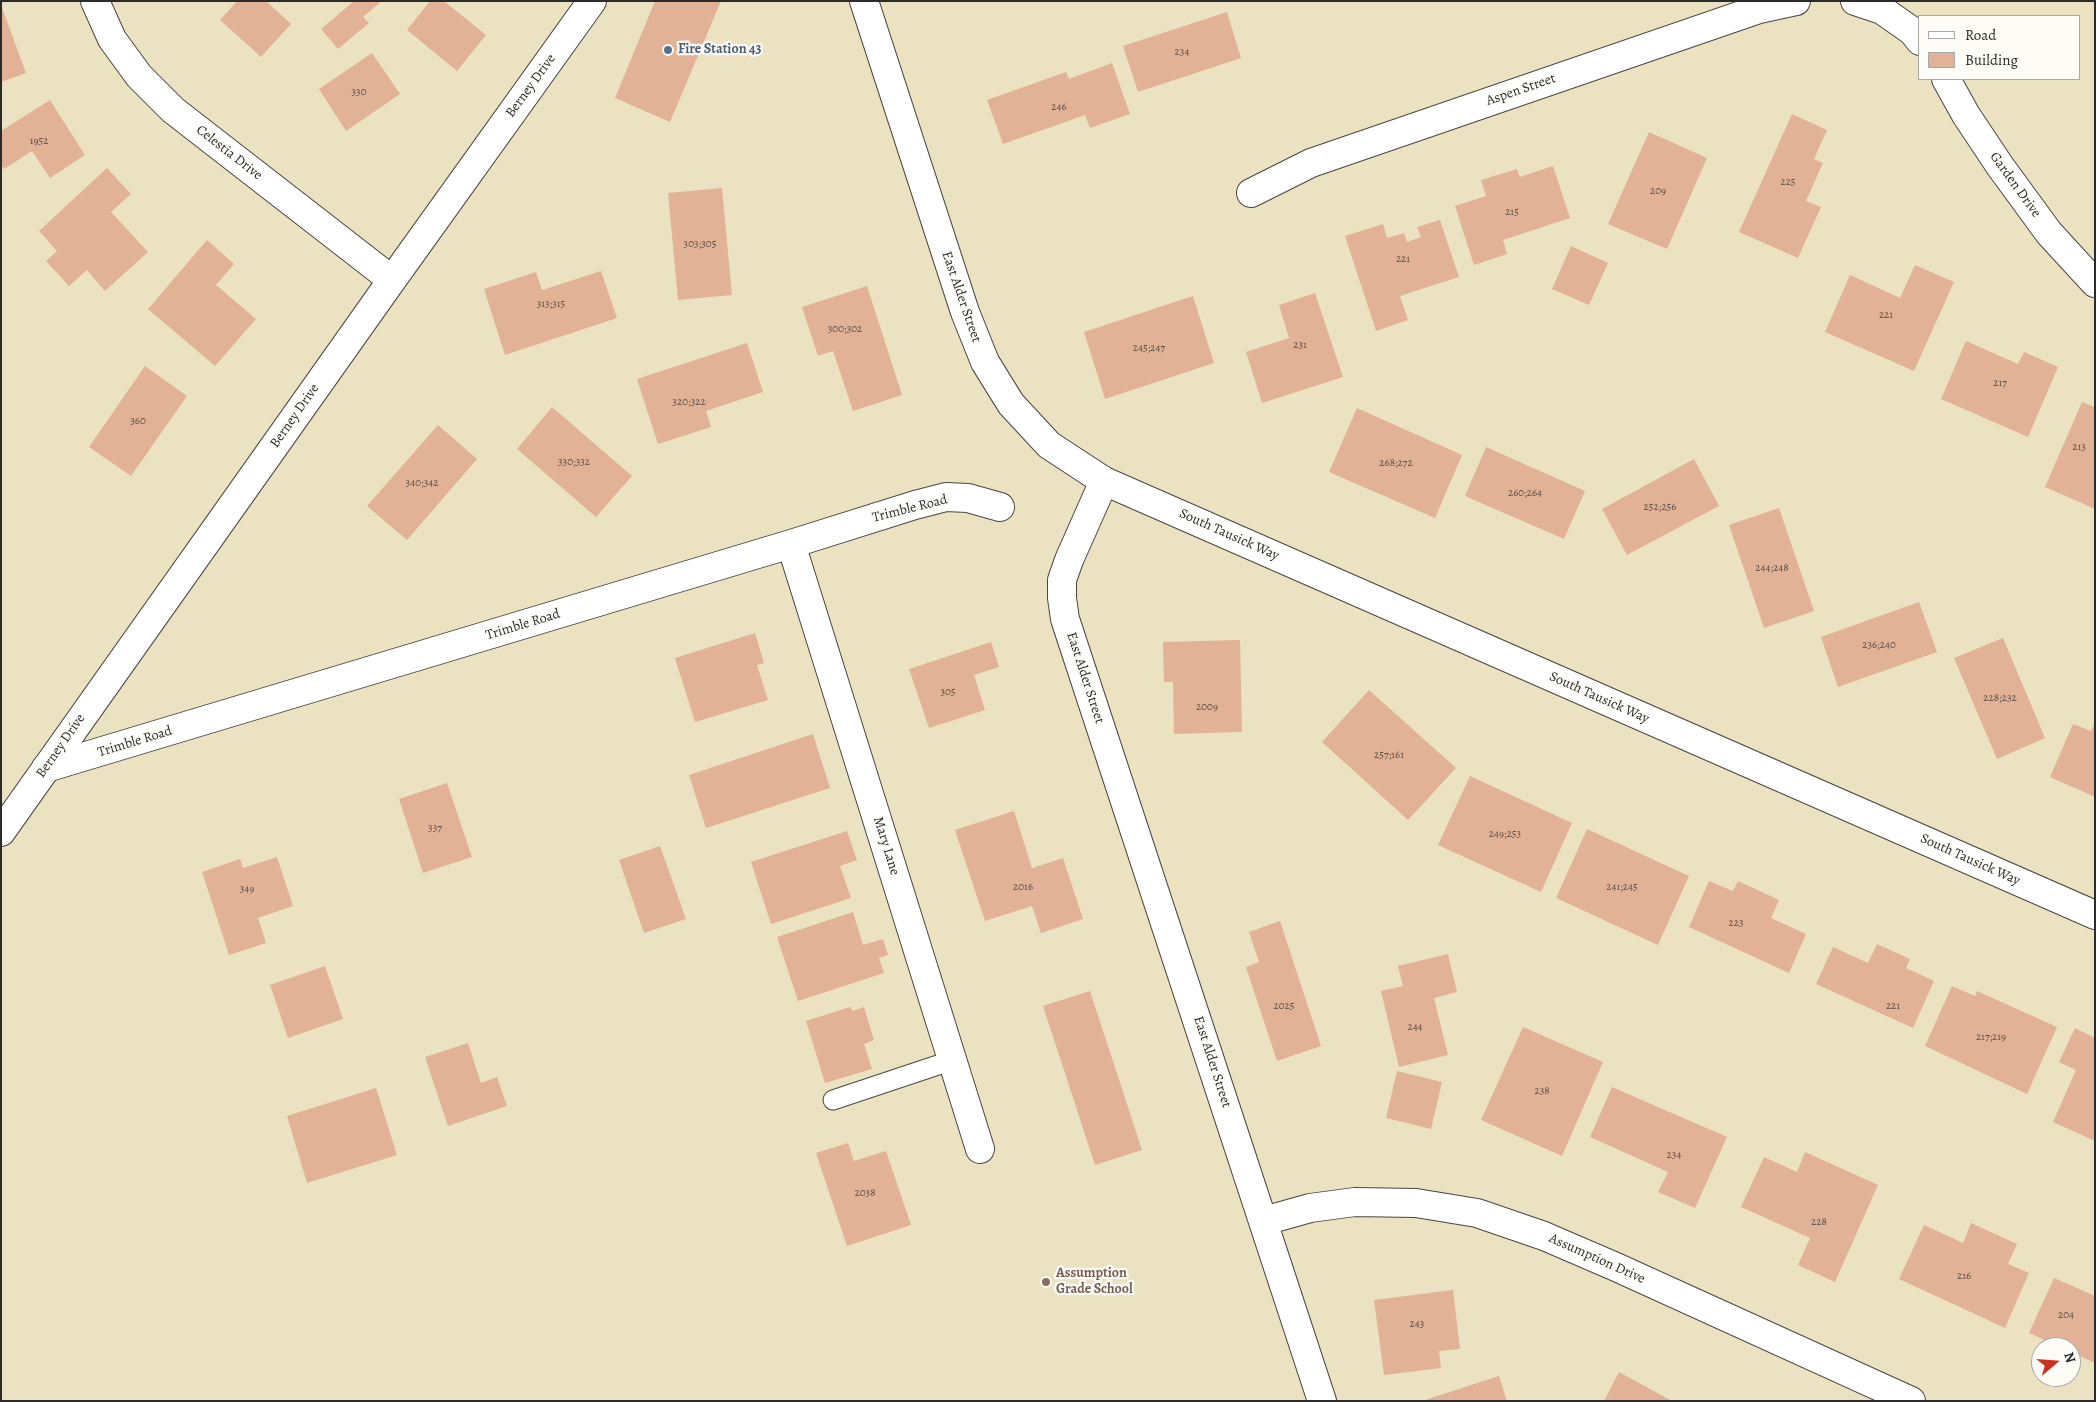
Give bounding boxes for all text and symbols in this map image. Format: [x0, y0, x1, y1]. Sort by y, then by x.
legend [1918, 15, 2081, 80]
text: Road [1965, 25, 1996, 45]
place label: Fire Station 43 [678, 42, 762, 58]
marker: Fire Station 43 [662, 44, 674, 56]
house number: 234 [1175, 45, 1189, 59]
text: Building [1965, 50, 2018, 70]
street label: Berney Drive [502, 51, 560, 121]
street label: Aspen Street [1484, 70, 1558, 110]
house number: 330 [351, 85, 367, 99]
house number: 246 [1051, 100, 1067, 114]
street label: Celestia Drive [193, 122, 265, 184]
house number: 1952 [30, 134, 48, 148]
street label: Garden Drive [1986, 149, 2044, 221]
house number: 225 [1780, 175, 1796, 189]
house number: 209 [1650, 184, 1666, 198]
house number: 215 [1505, 205, 1519, 219]
house number: 303;305 [684, 237, 716, 251]
street label: East Alder Street [938, 249, 984, 345]
house number: 221 [1396, 252, 1410, 266]
house number: 313;315 [537, 297, 565, 311]
house number: 221 [1879, 308, 1893, 322]
house number: 300;302 [828, 322, 862, 336]
house number: 231 [1293, 338, 1307, 352]
house number: 245;247 [1133, 341, 1165, 355]
house number: 217 [1993, 376, 2007, 390]
street label: Berney Drive [267, 381, 323, 451]
house number: 320;322 [672, 395, 706, 409]
house number: 360 [130, 414, 146, 428]
house number: 213 [2072, 440, 2086, 454]
house number: 330;332 [558, 455, 590, 469]
house number: 268;272 [1379, 456, 1413, 470]
house number: 340;342 [406, 476, 438, 490]
house number: 260;264 [1508, 486, 1542, 500]
street label: Trimble Road [871, 492, 949, 526]
house number: 252;256 [1644, 500, 1676, 514]
street label: South Tausick Way [1177, 506, 1281, 564]
house number: 244;248 [1755, 561, 1789, 575]
street label: Trimble Road [484, 606, 562, 644]
street label: East Alder Street [1062, 630, 1108, 726]
house number: 236;240 [1862, 638, 1896, 652]
street label: South Tausick Way [1547, 669, 1651, 727]
house number: 305 [940, 685, 956, 699]
house number: 228;232 [1983, 691, 2017, 705]
house number: 2009 [1196, 700, 1218, 714]
street label: Berney Drive [33, 711, 89, 781]
street label: Trimble Road [96, 723, 174, 761]
house number: 257;161 [1374, 748, 1404, 762]
street label: Mary Lane [869, 815, 903, 877]
house number: 337 [428, 821, 442, 835]
house number: 249;253 [1489, 827, 1521, 841]
street label: South Tausick Way [1918, 831, 2022, 889]
house number: 2016 [1013, 880, 1033, 894]
house number: 241;245 [1606, 880, 1638, 894]
house number: 349 [240, 882, 254, 896]
house number: 223 [1728, 916, 1744, 930]
house number: 2025 [1273, 999, 1295, 1013]
house number: 221 [1886, 999, 1900, 1013]
street label: East Alder Street [1189, 1014, 1235, 1110]
house number: 244 [1407, 1020, 1423, 1034]
house number: 217;219 [1976, 1030, 2006, 1044]
house number: 238 [1534, 1084, 1550, 1098]
house number: 234 [1667, 1148, 1681, 1162]
house number: 2038 [855, 1186, 875, 1200]
house number: 228 [1811, 1215, 1827, 1229]
street label: Assumption Drive [1546, 1230, 1648, 1288]
place label: Assumption Grade School [1056, 1266, 1133, 1298]
house number: 216 [1957, 1269, 1971, 1283]
marker: Assumption Grade School [1040, 1276, 1052, 1288]
house number: 204 [2058, 1308, 2074, 1322]
house number: 243 [1410, 1317, 1424, 1331]
north arrow [2031, 1337, 2081, 1387]
text: N [2059, 1350, 2080, 1365]

